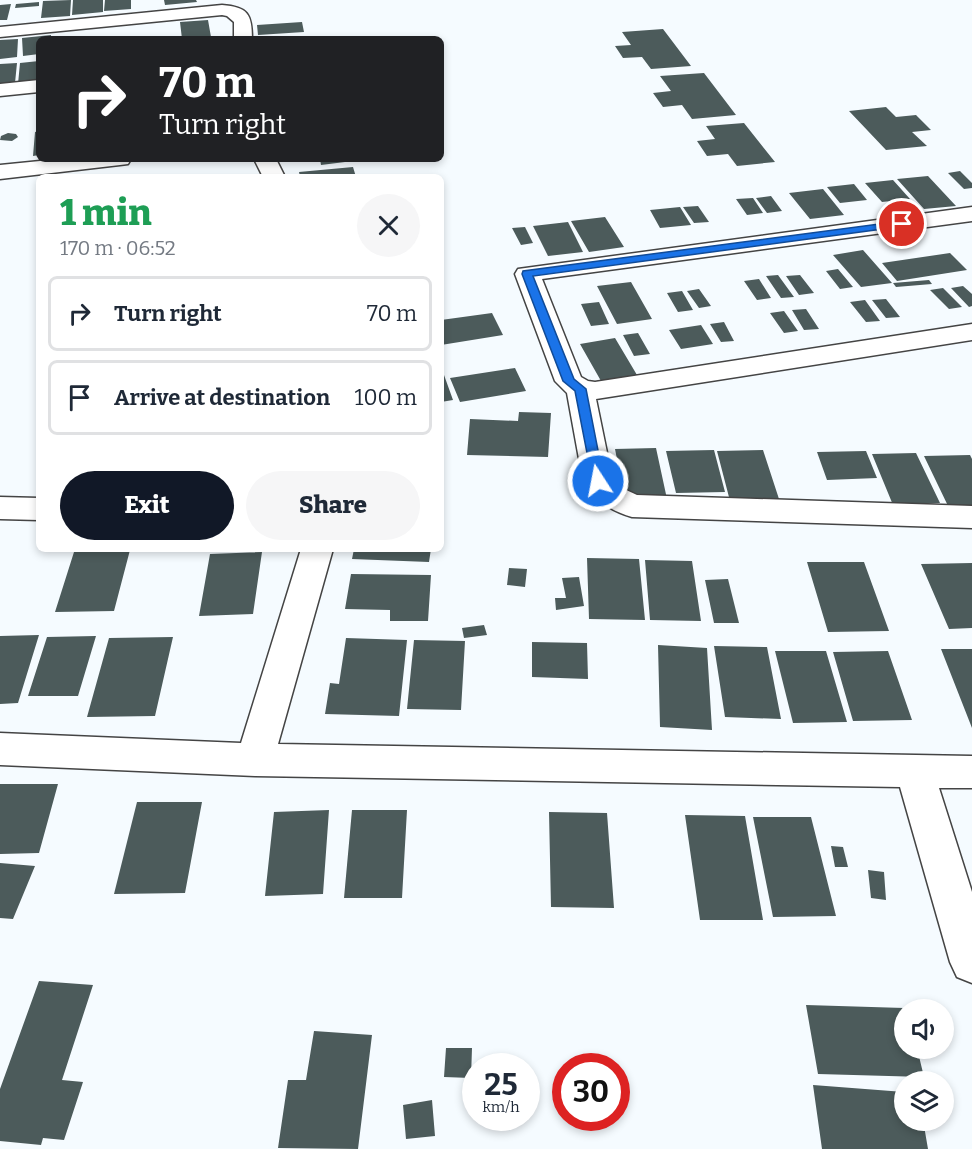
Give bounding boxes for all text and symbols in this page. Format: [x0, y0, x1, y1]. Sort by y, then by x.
text: 70 m [159, 58, 255, 108]
icon: right [60, 60, 138, 138]
text: Turn right [159, 109, 286, 141]
text: 1 min [60, 191, 152, 235]
button: close [357, 194, 420, 257]
pin [876, 198, 927, 249]
icon: arrive [885, 207, 918, 240]
text: 170 m · 06:52 [60, 236, 176, 260]
icon: right [63, 297, 96, 330]
text: Turn right [114, 300, 222, 327]
text: 70 m [367, 300, 417, 327]
icon: arrive [63, 381, 96, 414]
text: Arrive at destination [114, 384, 330, 411]
text: 100 m [354, 384, 417, 411]
position arrow [566, 449, 630, 513]
button: Exit [60, 471, 234, 540]
button: Share [246, 471, 420, 540]
map controls [894, 999, 954, 1131]
button: sound [894, 999, 954, 1059]
speed limit sign: 30 [552, 1053, 630, 1131]
text: 25 [484, 1067, 518, 1103]
button: layers [894, 1071, 954, 1131]
text: km/h [482, 1098, 520, 1116]

